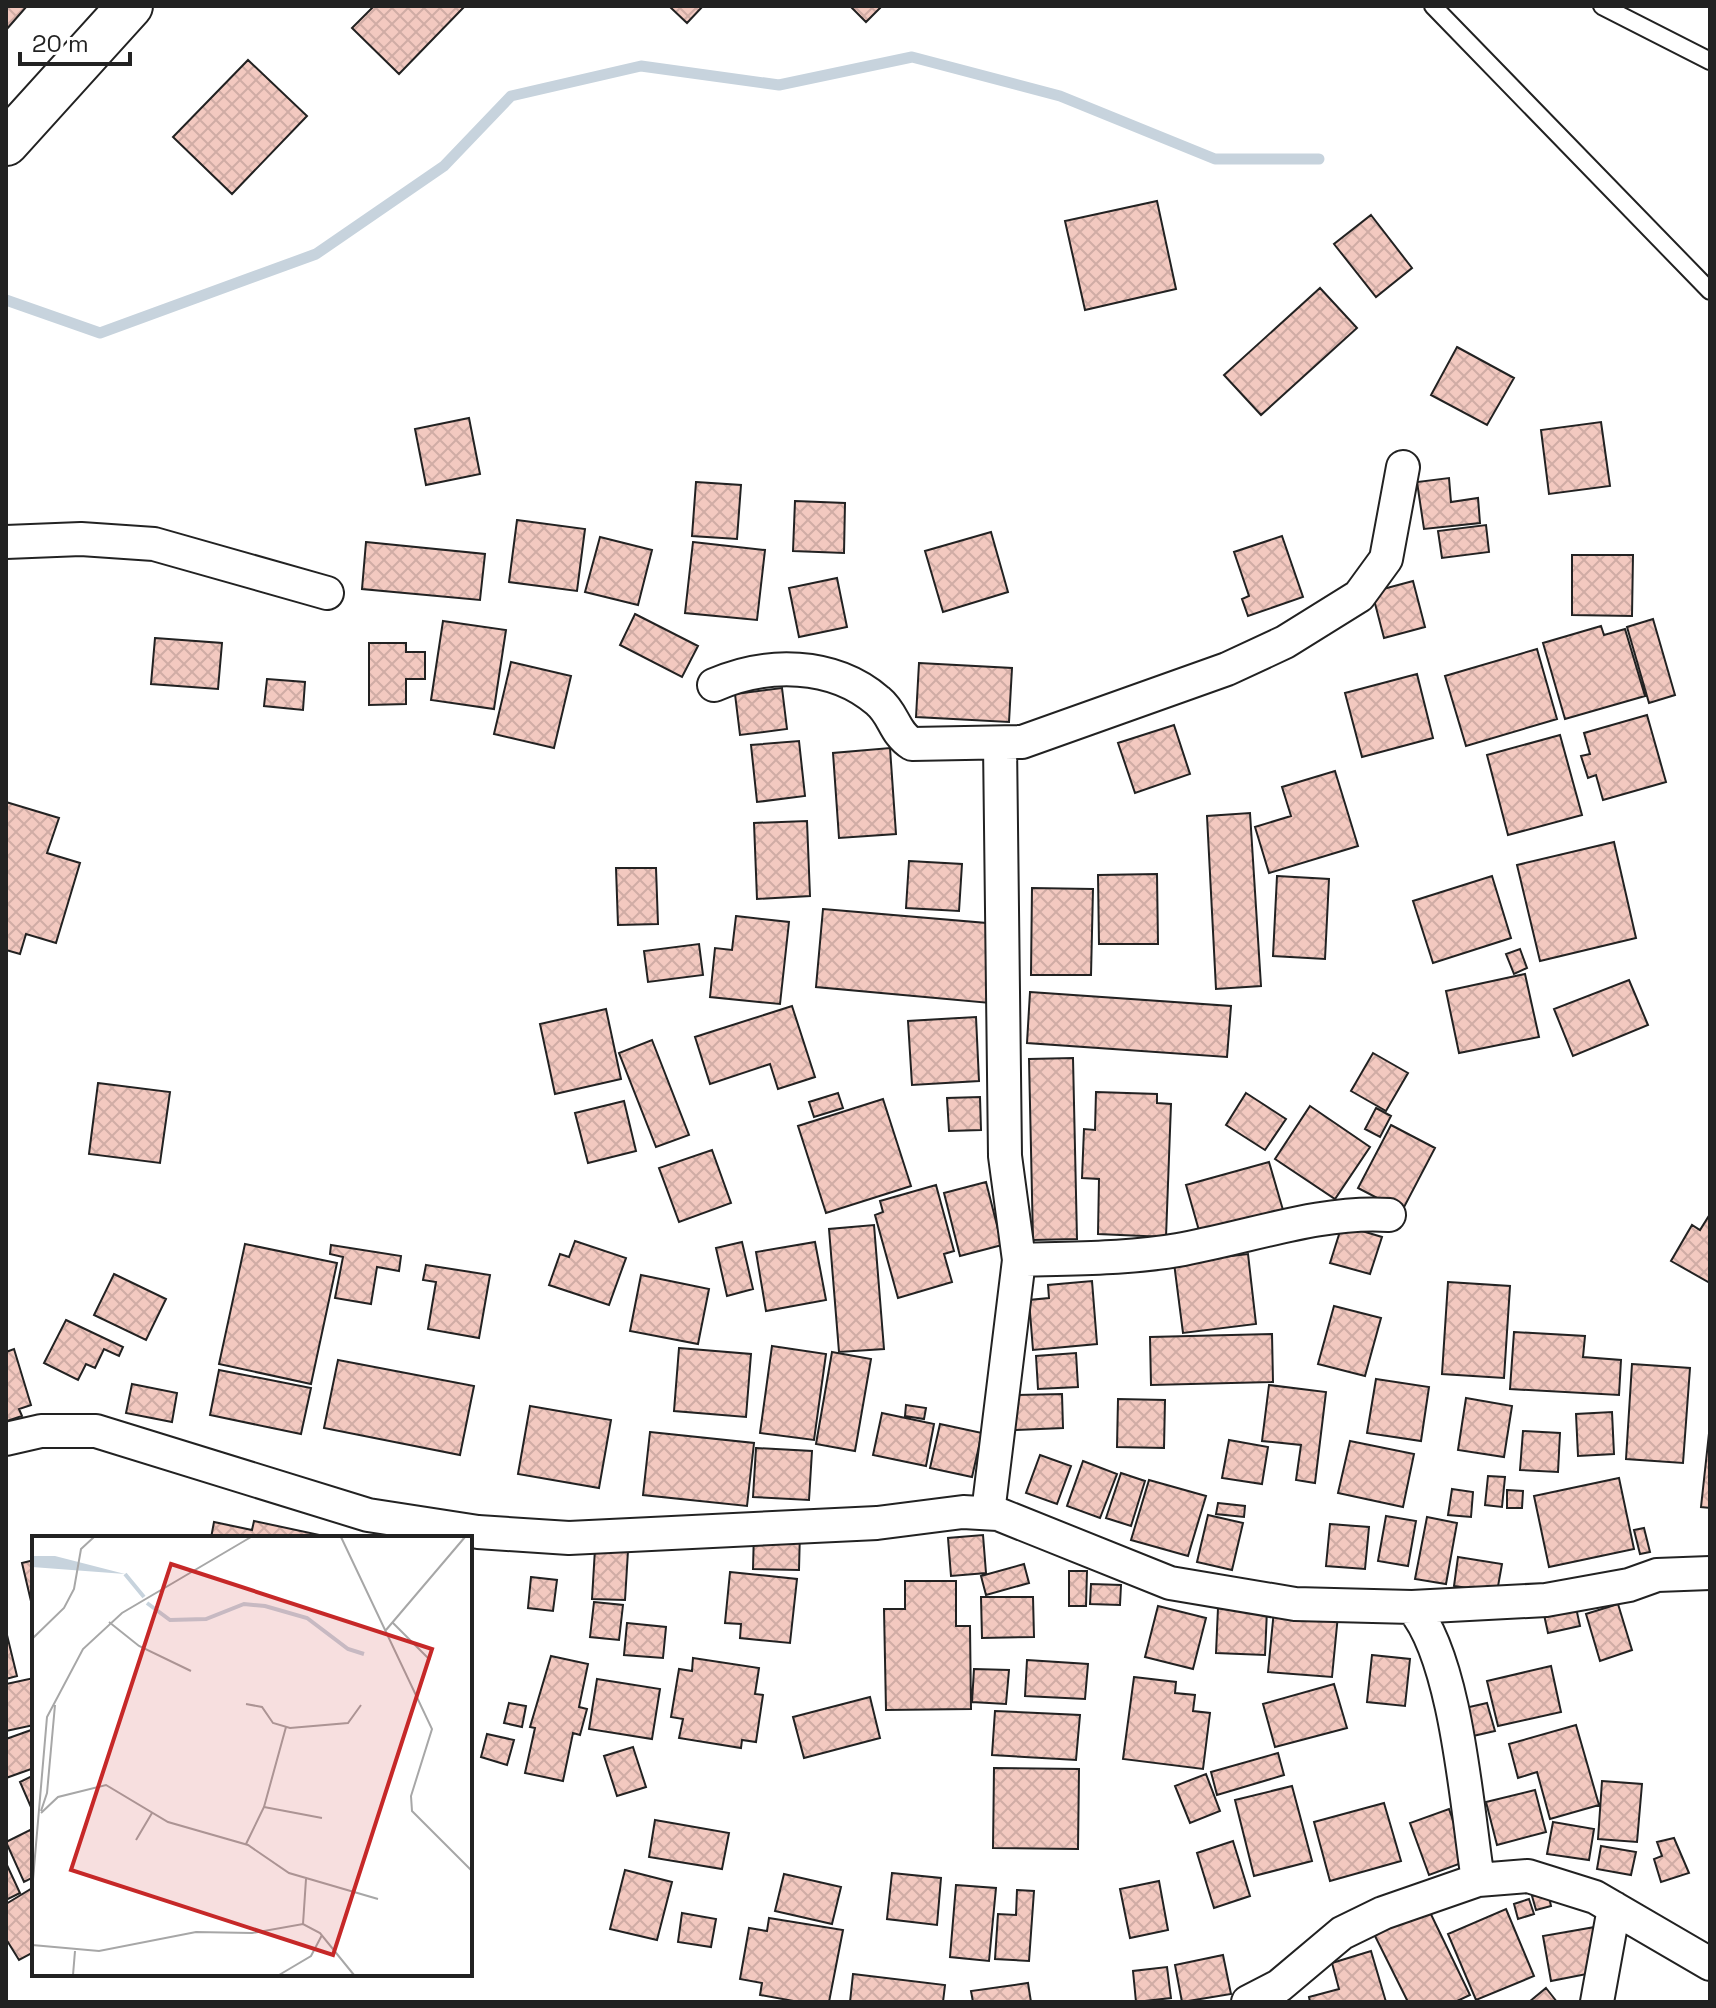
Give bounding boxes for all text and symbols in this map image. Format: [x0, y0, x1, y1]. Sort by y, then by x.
scale bar [20, 16, 130, 66]
text: 20 m [32, 28, 89, 59]
inset map [32, 1536, 472, 1976]

